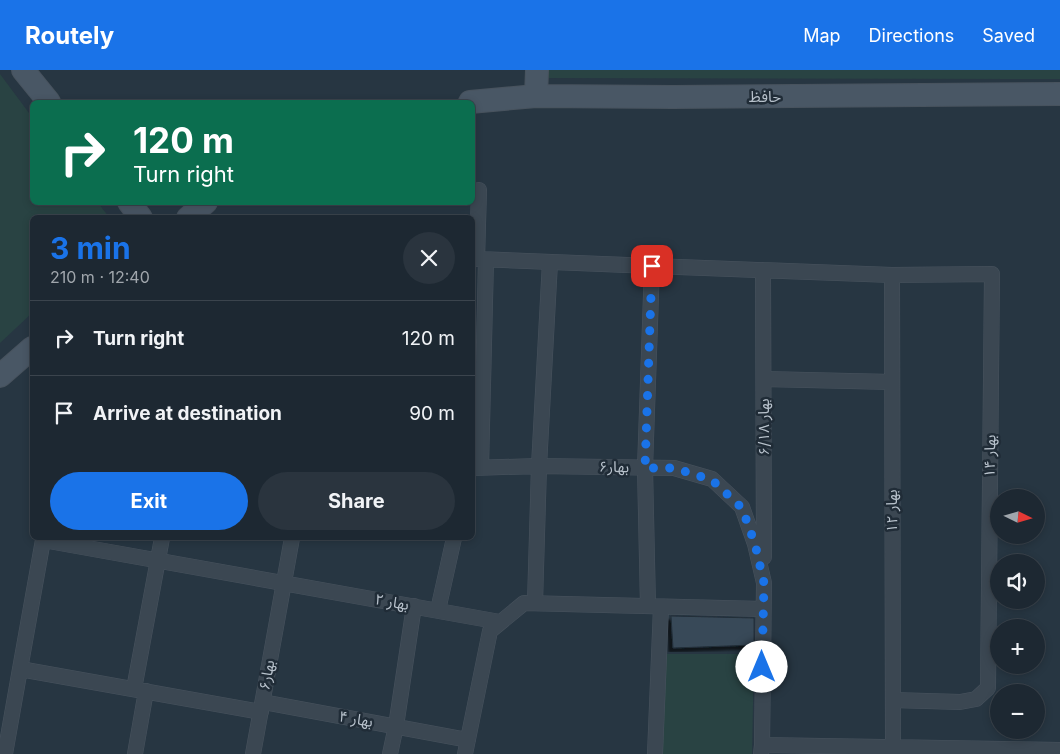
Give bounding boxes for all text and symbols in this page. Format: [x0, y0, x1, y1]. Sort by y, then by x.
text: Routely [25, 21, 114, 50]
text: Map [803, 25, 841, 46]
text: Directions [869, 25, 954, 46]
text: Saved [982, 25, 1035, 46]
street label: حافظ [749, 87, 781, 106]
text: 120 m [133, 119, 234, 161]
icon: right [50, 120, 115, 185]
text: Turn right [133, 161, 234, 187]
text: 3 min [50, 230, 131, 266]
button: close [403, 232, 455, 284]
pin [631, 245, 673, 287]
icon: arrive [638, 252, 666, 280]
text: 210 m · 12:40 [50, 267, 150, 287]
icon: right [50, 324, 78, 352]
text: Turn right [93, 327, 184, 350]
text: 120 m [402, 327, 455, 350]
icon: arrive [50, 399, 78, 427]
street label: بهار ۶/۱۸ [754, 399, 773, 455]
text: Arrive at destination [93, 402, 282, 425]
text: 90 m [409, 402, 455, 425]
street label: بهار ۱۴ [980, 434, 999, 478]
street label: بهار۶ [599, 457, 629, 476]
button: Exit [50, 472, 248, 530]
button: Share [258, 472, 455, 530]
north arrow [990, 489, 1045, 544]
map controls [990, 489, 1045, 739]
street label: بهار ۱۲ [882, 490, 901, 532]
button: sound [990, 554, 1045, 609]
street label: بهار ۲ [374, 589, 411, 614]
button: + [990, 619, 1045, 674]
position arrow [735, 640, 787, 692]
street label: بهار۶ [255, 658, 278, 691]
button: − [990, 684, 1045, 739]
street label: بهار ۴ [338, 706, 375, 731]

